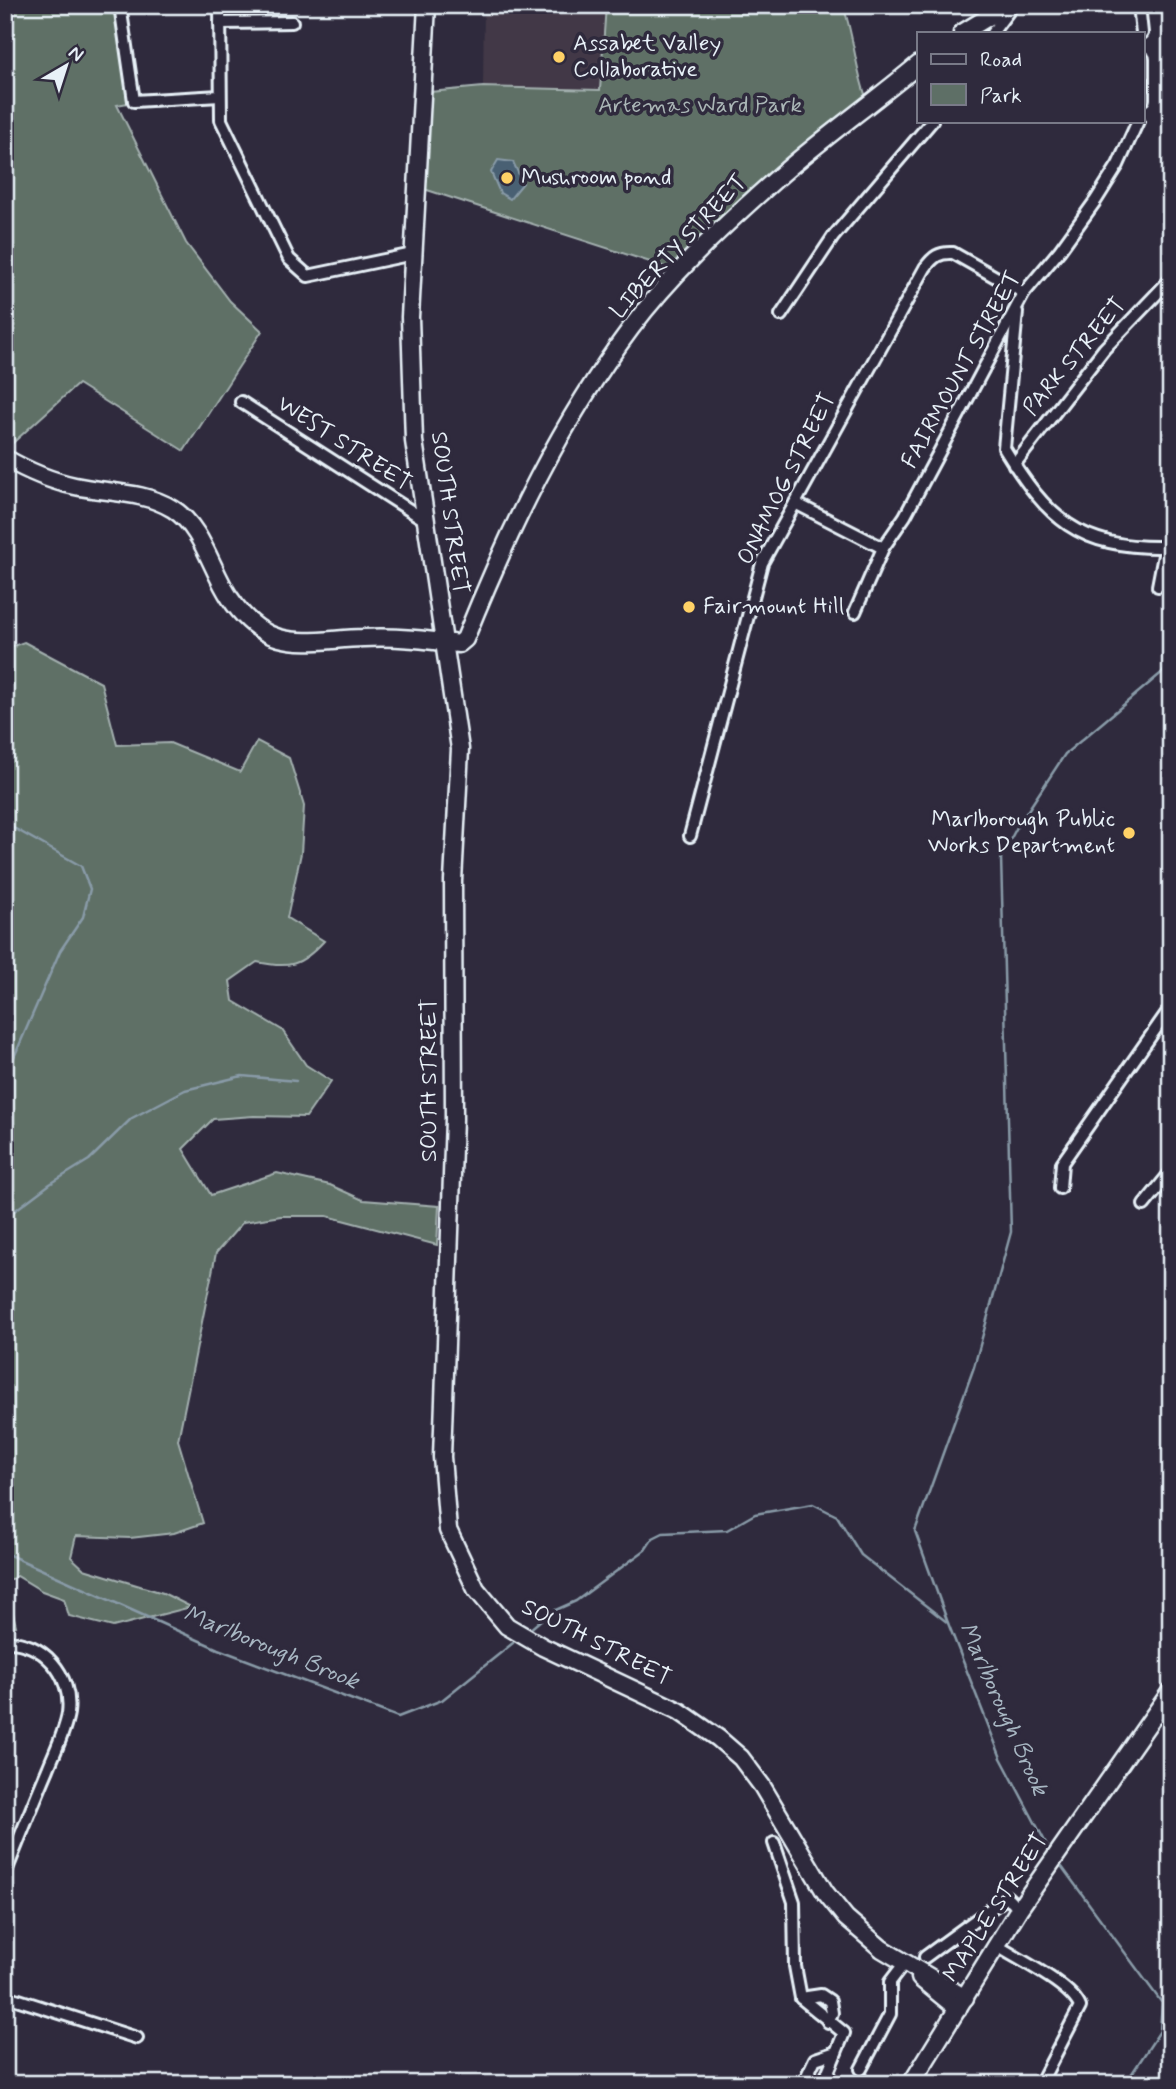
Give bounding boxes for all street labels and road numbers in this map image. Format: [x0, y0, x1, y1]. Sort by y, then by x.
street label: LIBERTY STREET [604, 168, 754, 326]
street label: FAIRMOUNT STREET [895, 266, 1029, 474]
street label: PARK STREET [1017, 292, 1133, 422]
street label: ONAMOG STREET [731, 388, 843, 570]
street label: WEST STREET [271, 389, 417, 499]
street label: SOUTH STREET [423, 430, 475, 596]
street label: SOUTH STREET [415, 998, 445, 1162]
street label: SOUTH STREET [516, 1592, 676, 1694]
street label: MAPLE STREET [937, 1828, 1055, 1988]

